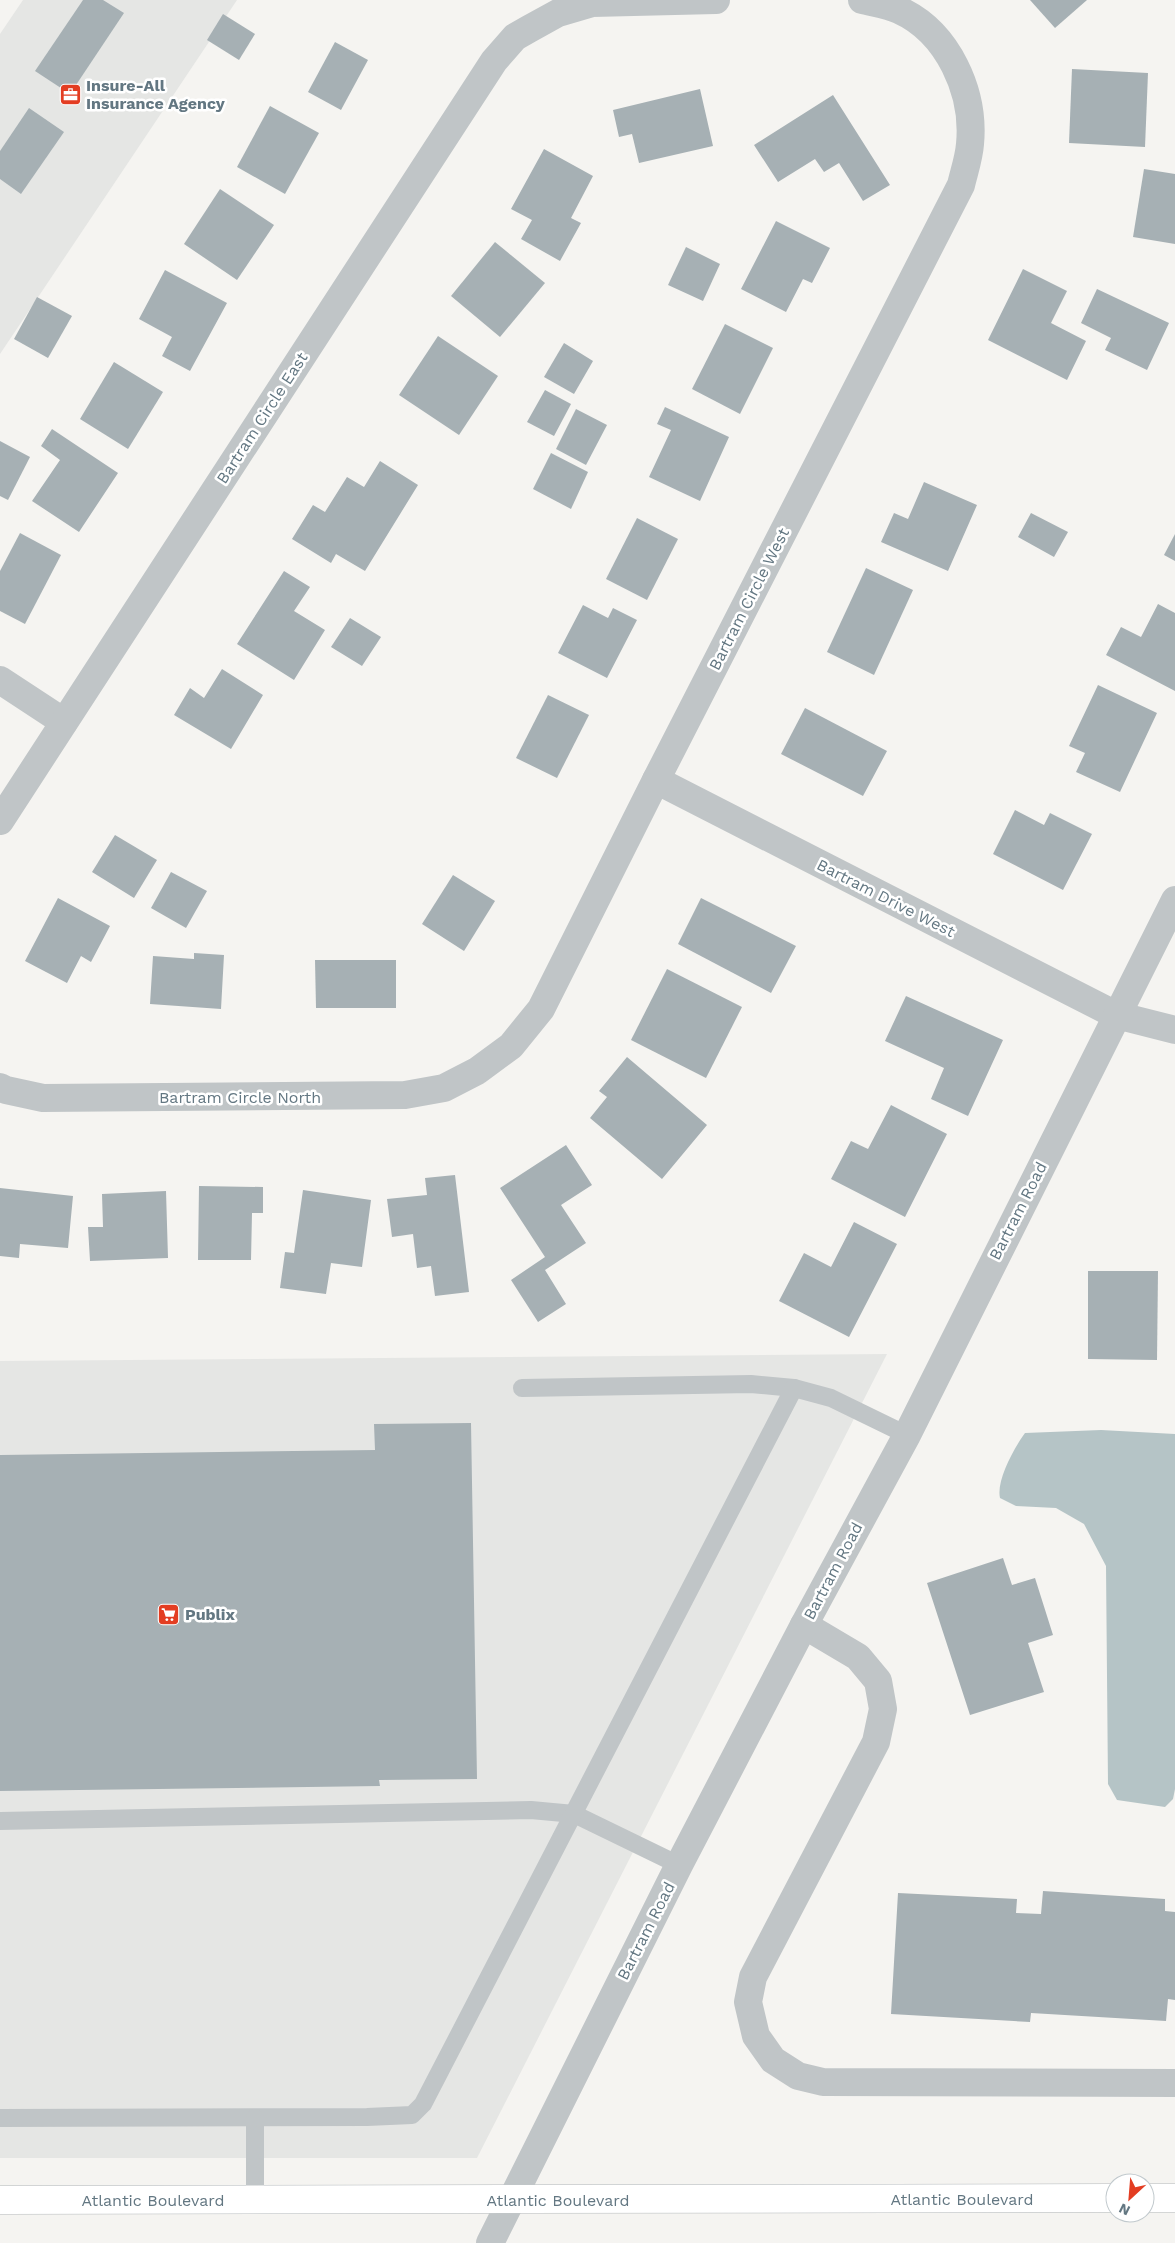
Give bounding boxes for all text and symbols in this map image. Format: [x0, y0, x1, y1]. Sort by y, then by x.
place label: Insure-All Insurance Agency [86, 76, 226, 113]
office icon: Insure-All Insurance Agency [58, 82, 82, 106]
street label: Bartram Circle East [212, 349, 312, 487]
street label: Bartram Circle West [705, 524, 793, 673]
street label: Bartram Drive West [814, 855, 958, 941]
street label: Bartram Circle North [159, 1088, 321, 1107]
street label: Bartram Road [985, 1159, 1051, 1263]
street label: Bartram Road [799, 1519, 867, 1623]
supermarket icon: Publix [157, 1602, 181, 1626]
place label: Publix [185, 1605, 236, 1624]
street label: Bartram Road [613, 1879, 679, 1983]
north arrow [1105, 2173, 1155, 2223]
street label: Atlantic Boulevard [890, 2190, 1034, 2209]
street label: Atlantic Boulevard [81, 2191, 225, 2210]
street label: Atlantic Boulevard [486, 2191, 630, 2210]
text: N [1116, 2200, 1132, 2219]

